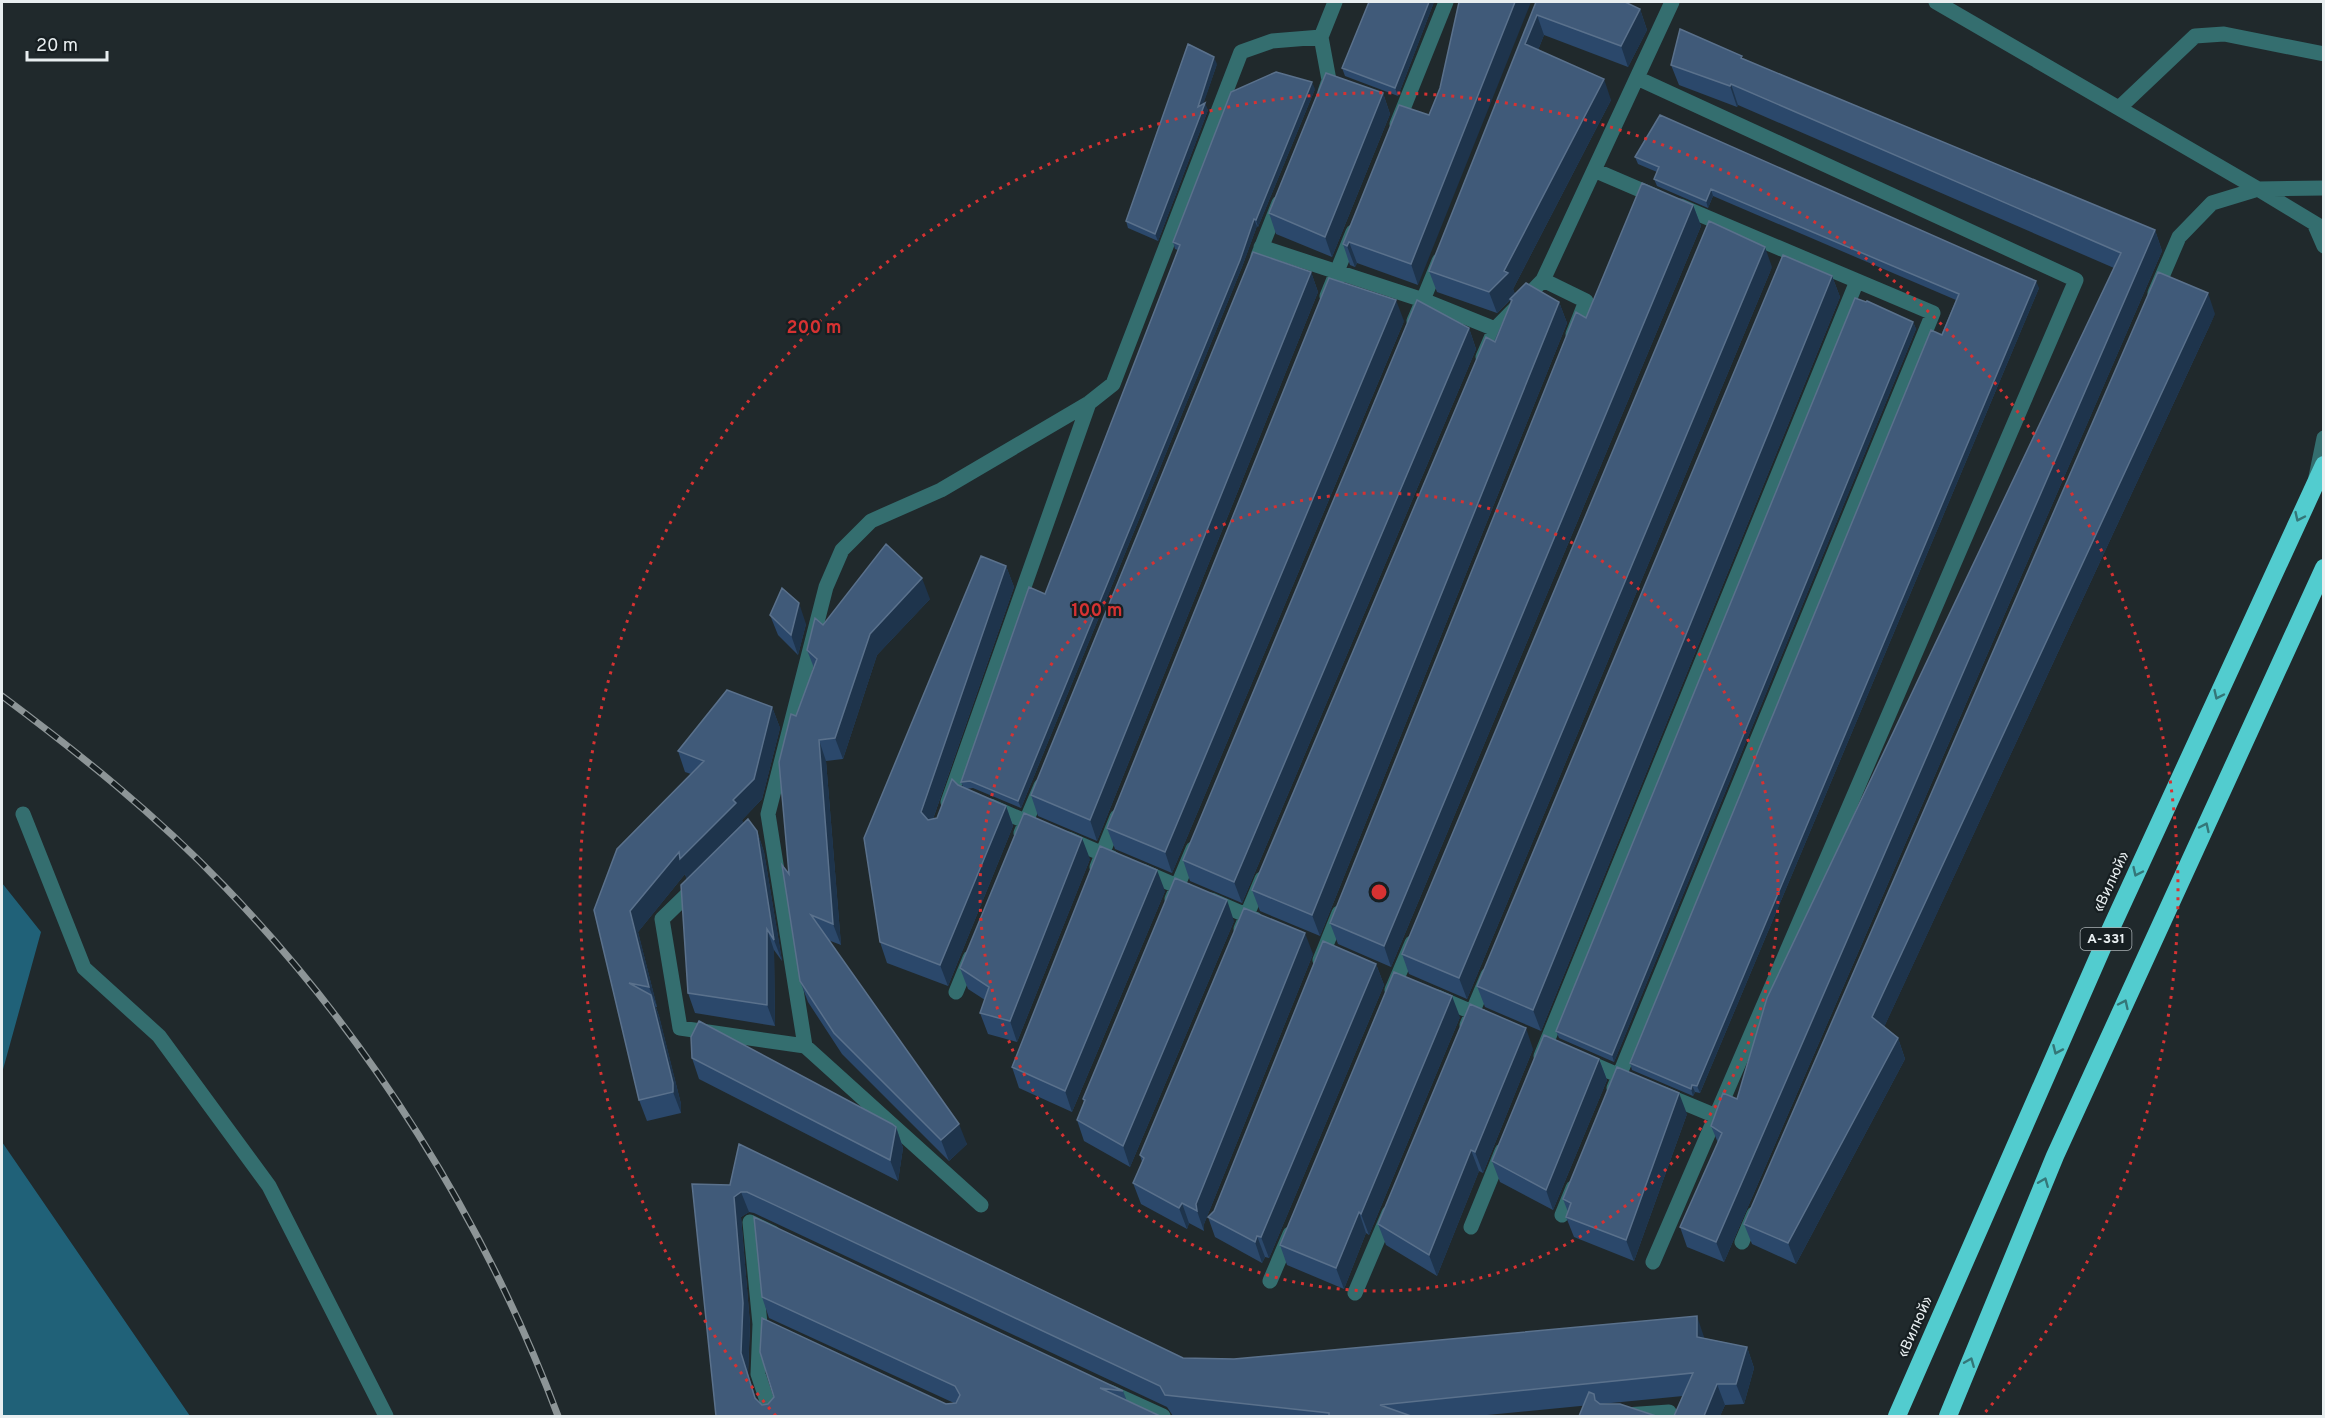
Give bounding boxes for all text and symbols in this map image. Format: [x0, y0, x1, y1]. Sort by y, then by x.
scale bar [27, 24, 106, 62]
text: 20 m [36, 35, 78, 58]
text: 200 m [786, 317, 842, 340]
one-way arrow [2294, 511, 2306, 522]
text: 100 m [1071, 600, 1123, 623]
one-way arrow [2213, 688, 2225, 699]
one-way arrow [2198, 822, 2210, 833]
street label: «Вилюй» [2090, 848, 2134, 916]
one-way arrow [2132, 866, 2144, 877]
centre of rings [1369, 882, 1389, 902]
road number: А-331 [2080, 928, 2132, 950]
one-way arrow [2117, 1000, 2129, 1011]
one-way arrow [2053, 1044, 2065, 1055]
one-way arrow [2037, 1177, 2049, 1188]
street label: «Вилюй» [1894, 1293, 1938, 1361]
one-way arrow [1963, 1358, 1975, 1369]

